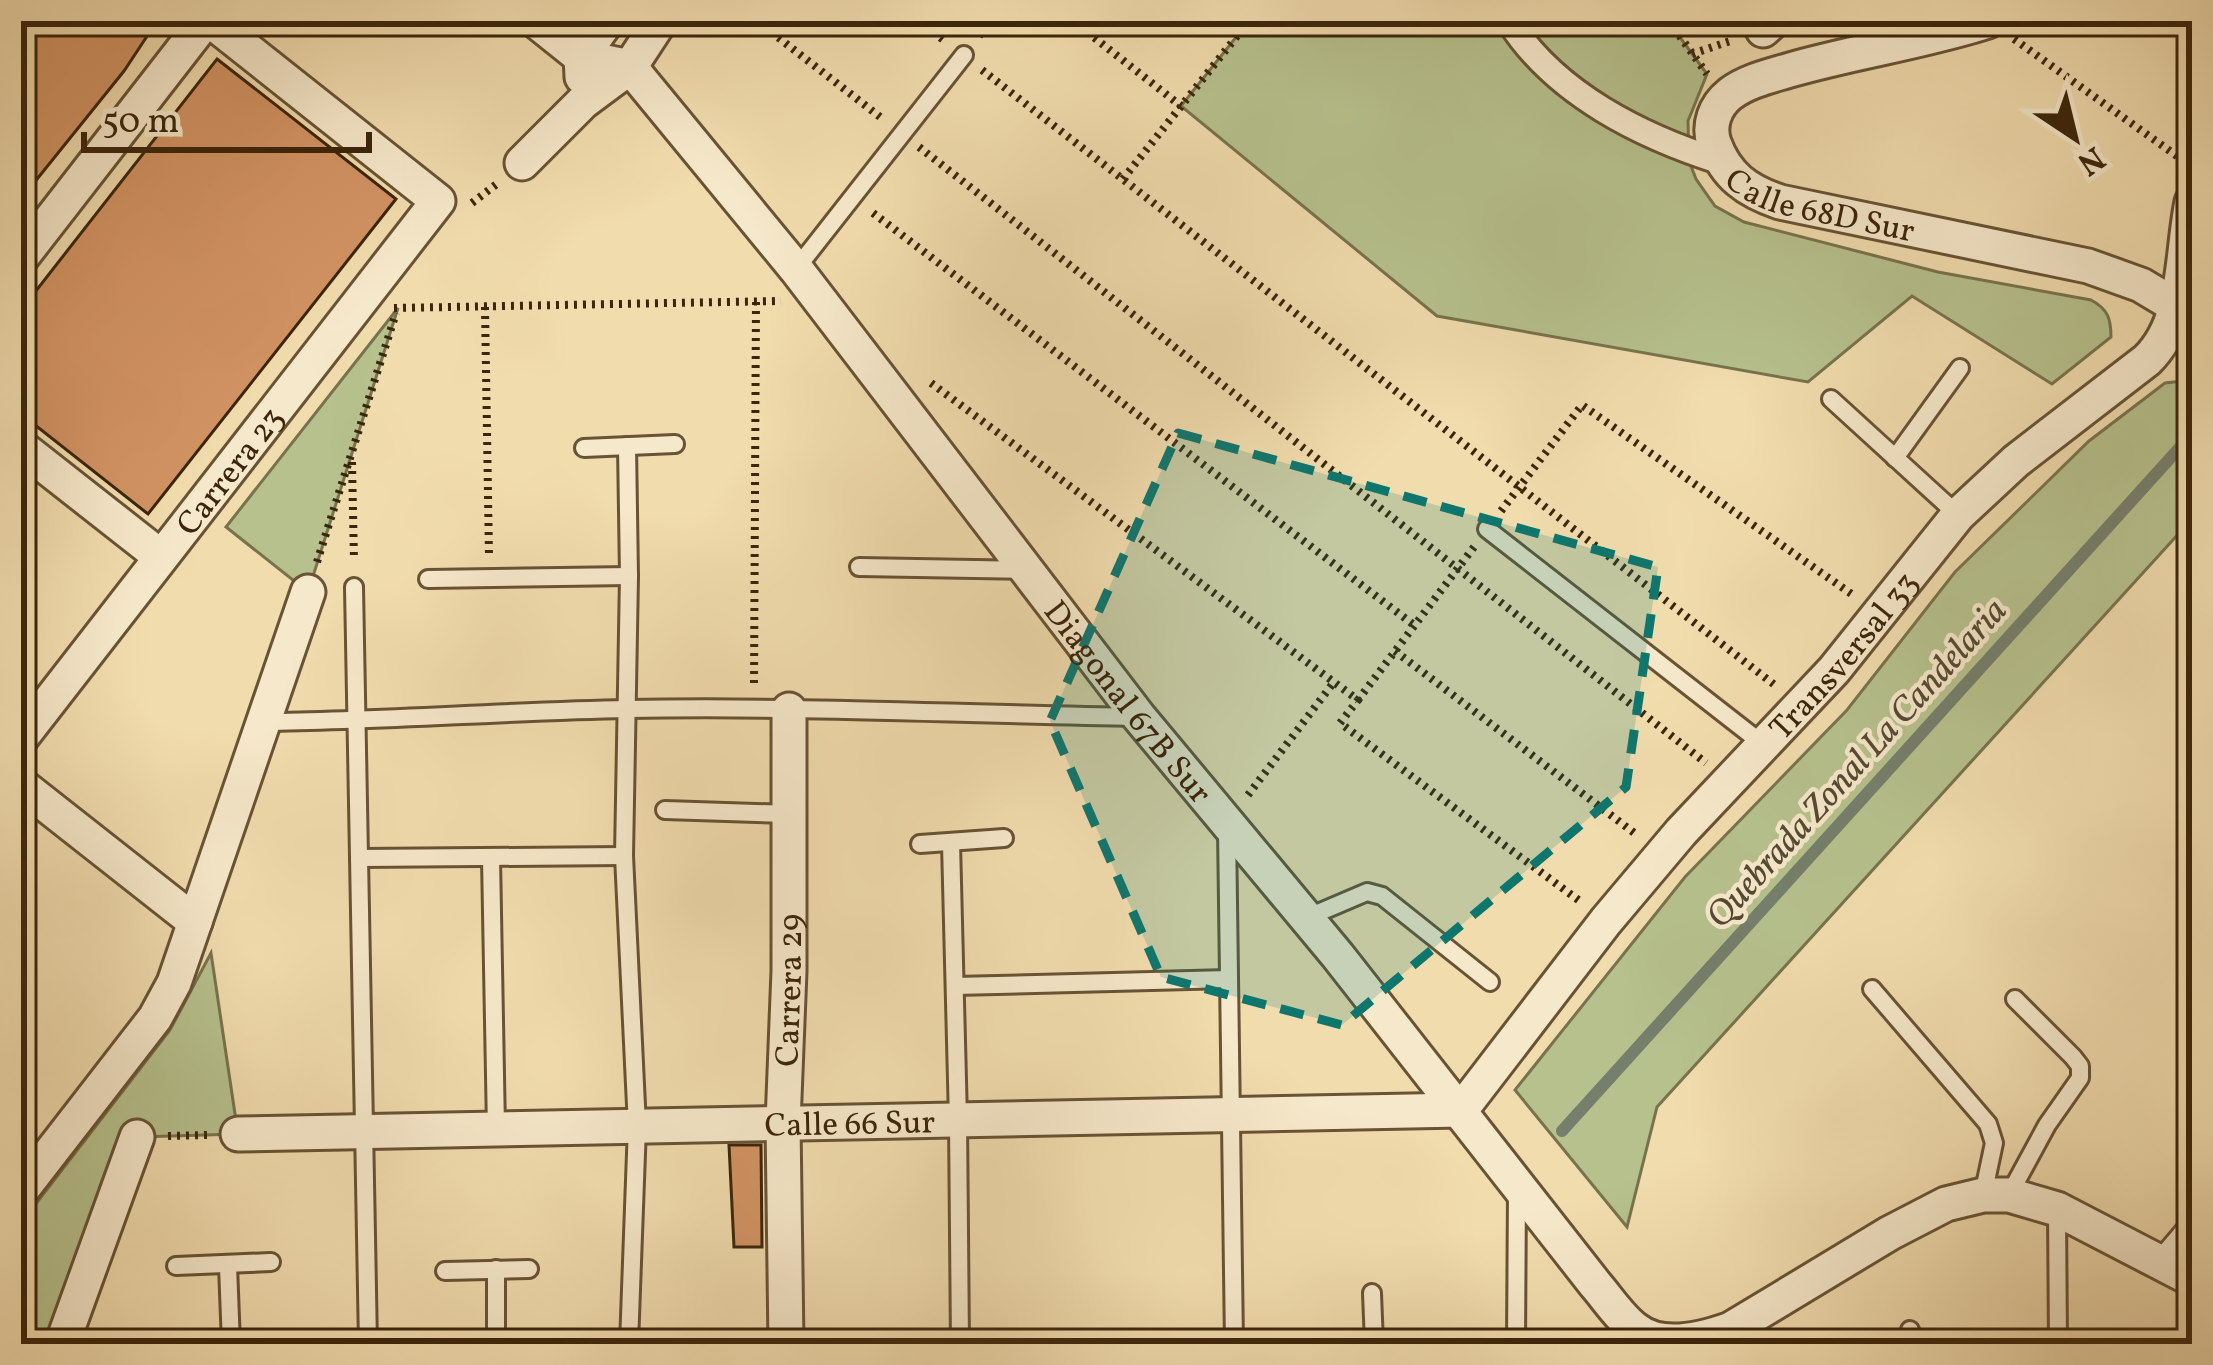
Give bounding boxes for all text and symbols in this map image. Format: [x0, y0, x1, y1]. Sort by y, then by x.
scale bar [84, 78, 369, 152]
north arrow [2015, 78, 2135, 198]
text: 50 m [102, 98, 179, 148]
text: N [2067, 134, 2113, 185]
street label: Calle 68D Sur [1713, 159, 1919, 256]
street label: Carrera 23 [167, 399, 297, 547]
street label: Transversal 33 [1760, 563, 1931, 752]
water label: Quebrada Zonal La Candelaria [1696, 589, 2020, 941]
street label: Diagonal 67B Sur [1031, 592, 1221, 815]
street label: Carrera 29 [766, 914, 816, 1067]
street label: Calle 66 Sur [764, 1101, 936, 1151]

